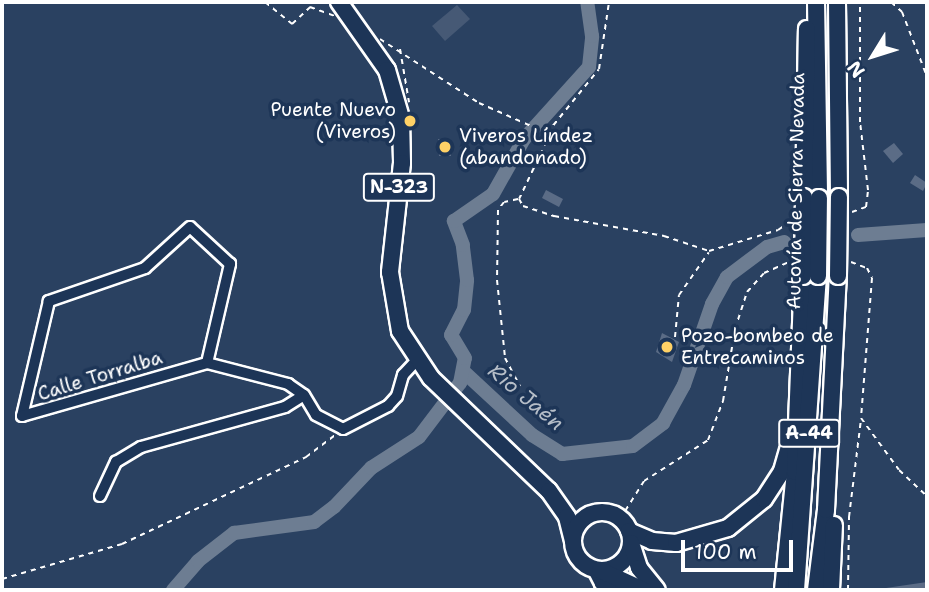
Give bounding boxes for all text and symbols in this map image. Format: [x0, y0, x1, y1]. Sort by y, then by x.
north arrow [838, 21, 908, 91]
text: N [842, 56, 871, 83]
street label: Autovía de Sierra Nevada [783, 73, 809, 309]
place label: Puente Nuevo (Viveros) [270, 99, 396, 143]
marker: Puente Nuevo (Viveros) [402, 113, 418, 129]
place label: Viveros Líndez (abandonado) [459, 125, 593, 169]
marker: Viveros Líndez (abandonado) [437, 139, 453, 155]
road number: N-323 [362, 172, 436, 202]
place label: Pozo-bombeo de Entrecaminos [681, 325, 834, 369]
marker: Pozo-bombeo de Entrecaminos [659, 339, 675, 355]
street label: Calle Torralba [35, 346, 165, 406]
water label: Rio Jaén [483, 358, 569, 436]
road number: A-44 [778, 418, 840, 447]
scale bar [684, 526, 796, 570]
text: 100 m [694, 538, 757, 566]

